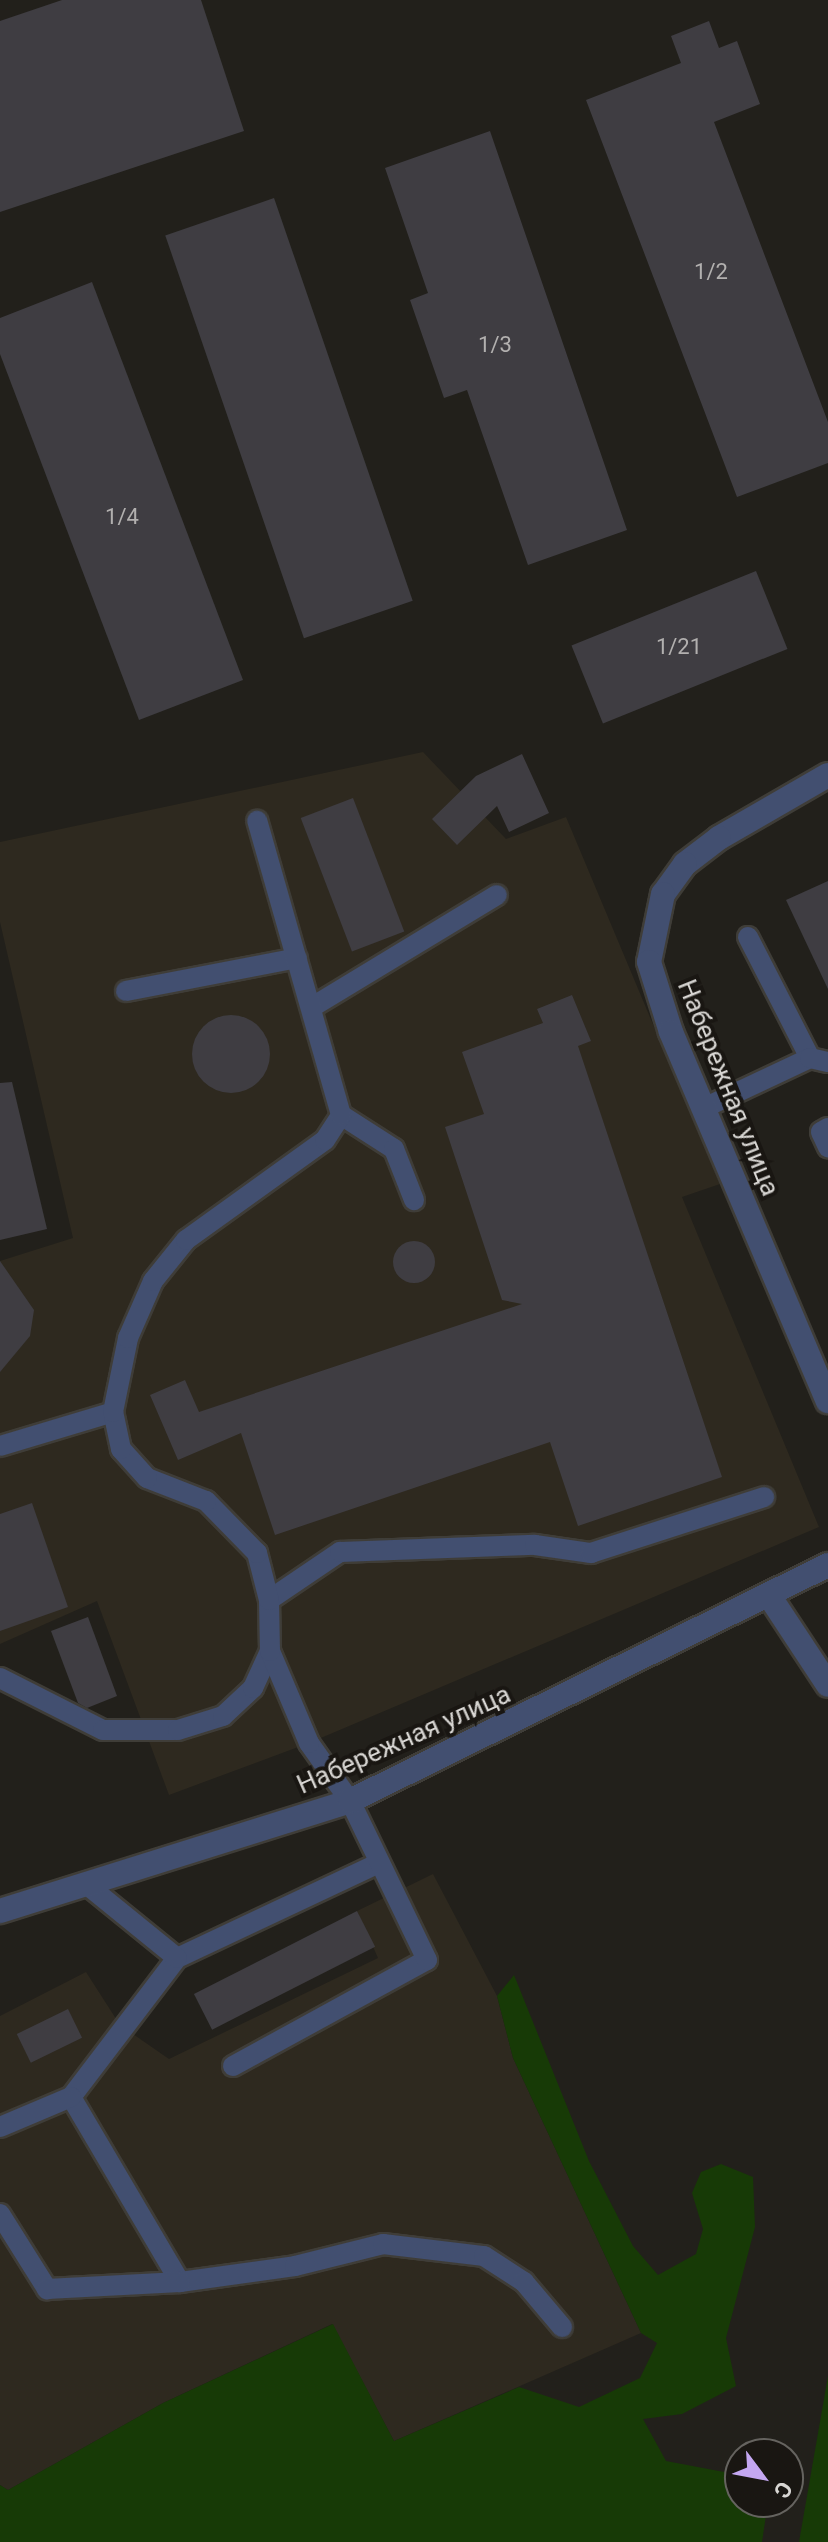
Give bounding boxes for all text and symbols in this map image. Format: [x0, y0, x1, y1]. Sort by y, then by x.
house number: 1/2 [694, 259, 728, 285]
house number: 1/3 [478, 332, 512, 358]
house number: 1/4 [105, 504, 139, 530]
house number: 1/21 [656, 634, 702, 660]
street label: Набережная улица [670, 975, 786, 1201]
street label: Набережная улица [292, 1679, 516, 1801]
north arrow [724, 2438, 804, 2518]
text: С [769, 2477, 797, 2503]

